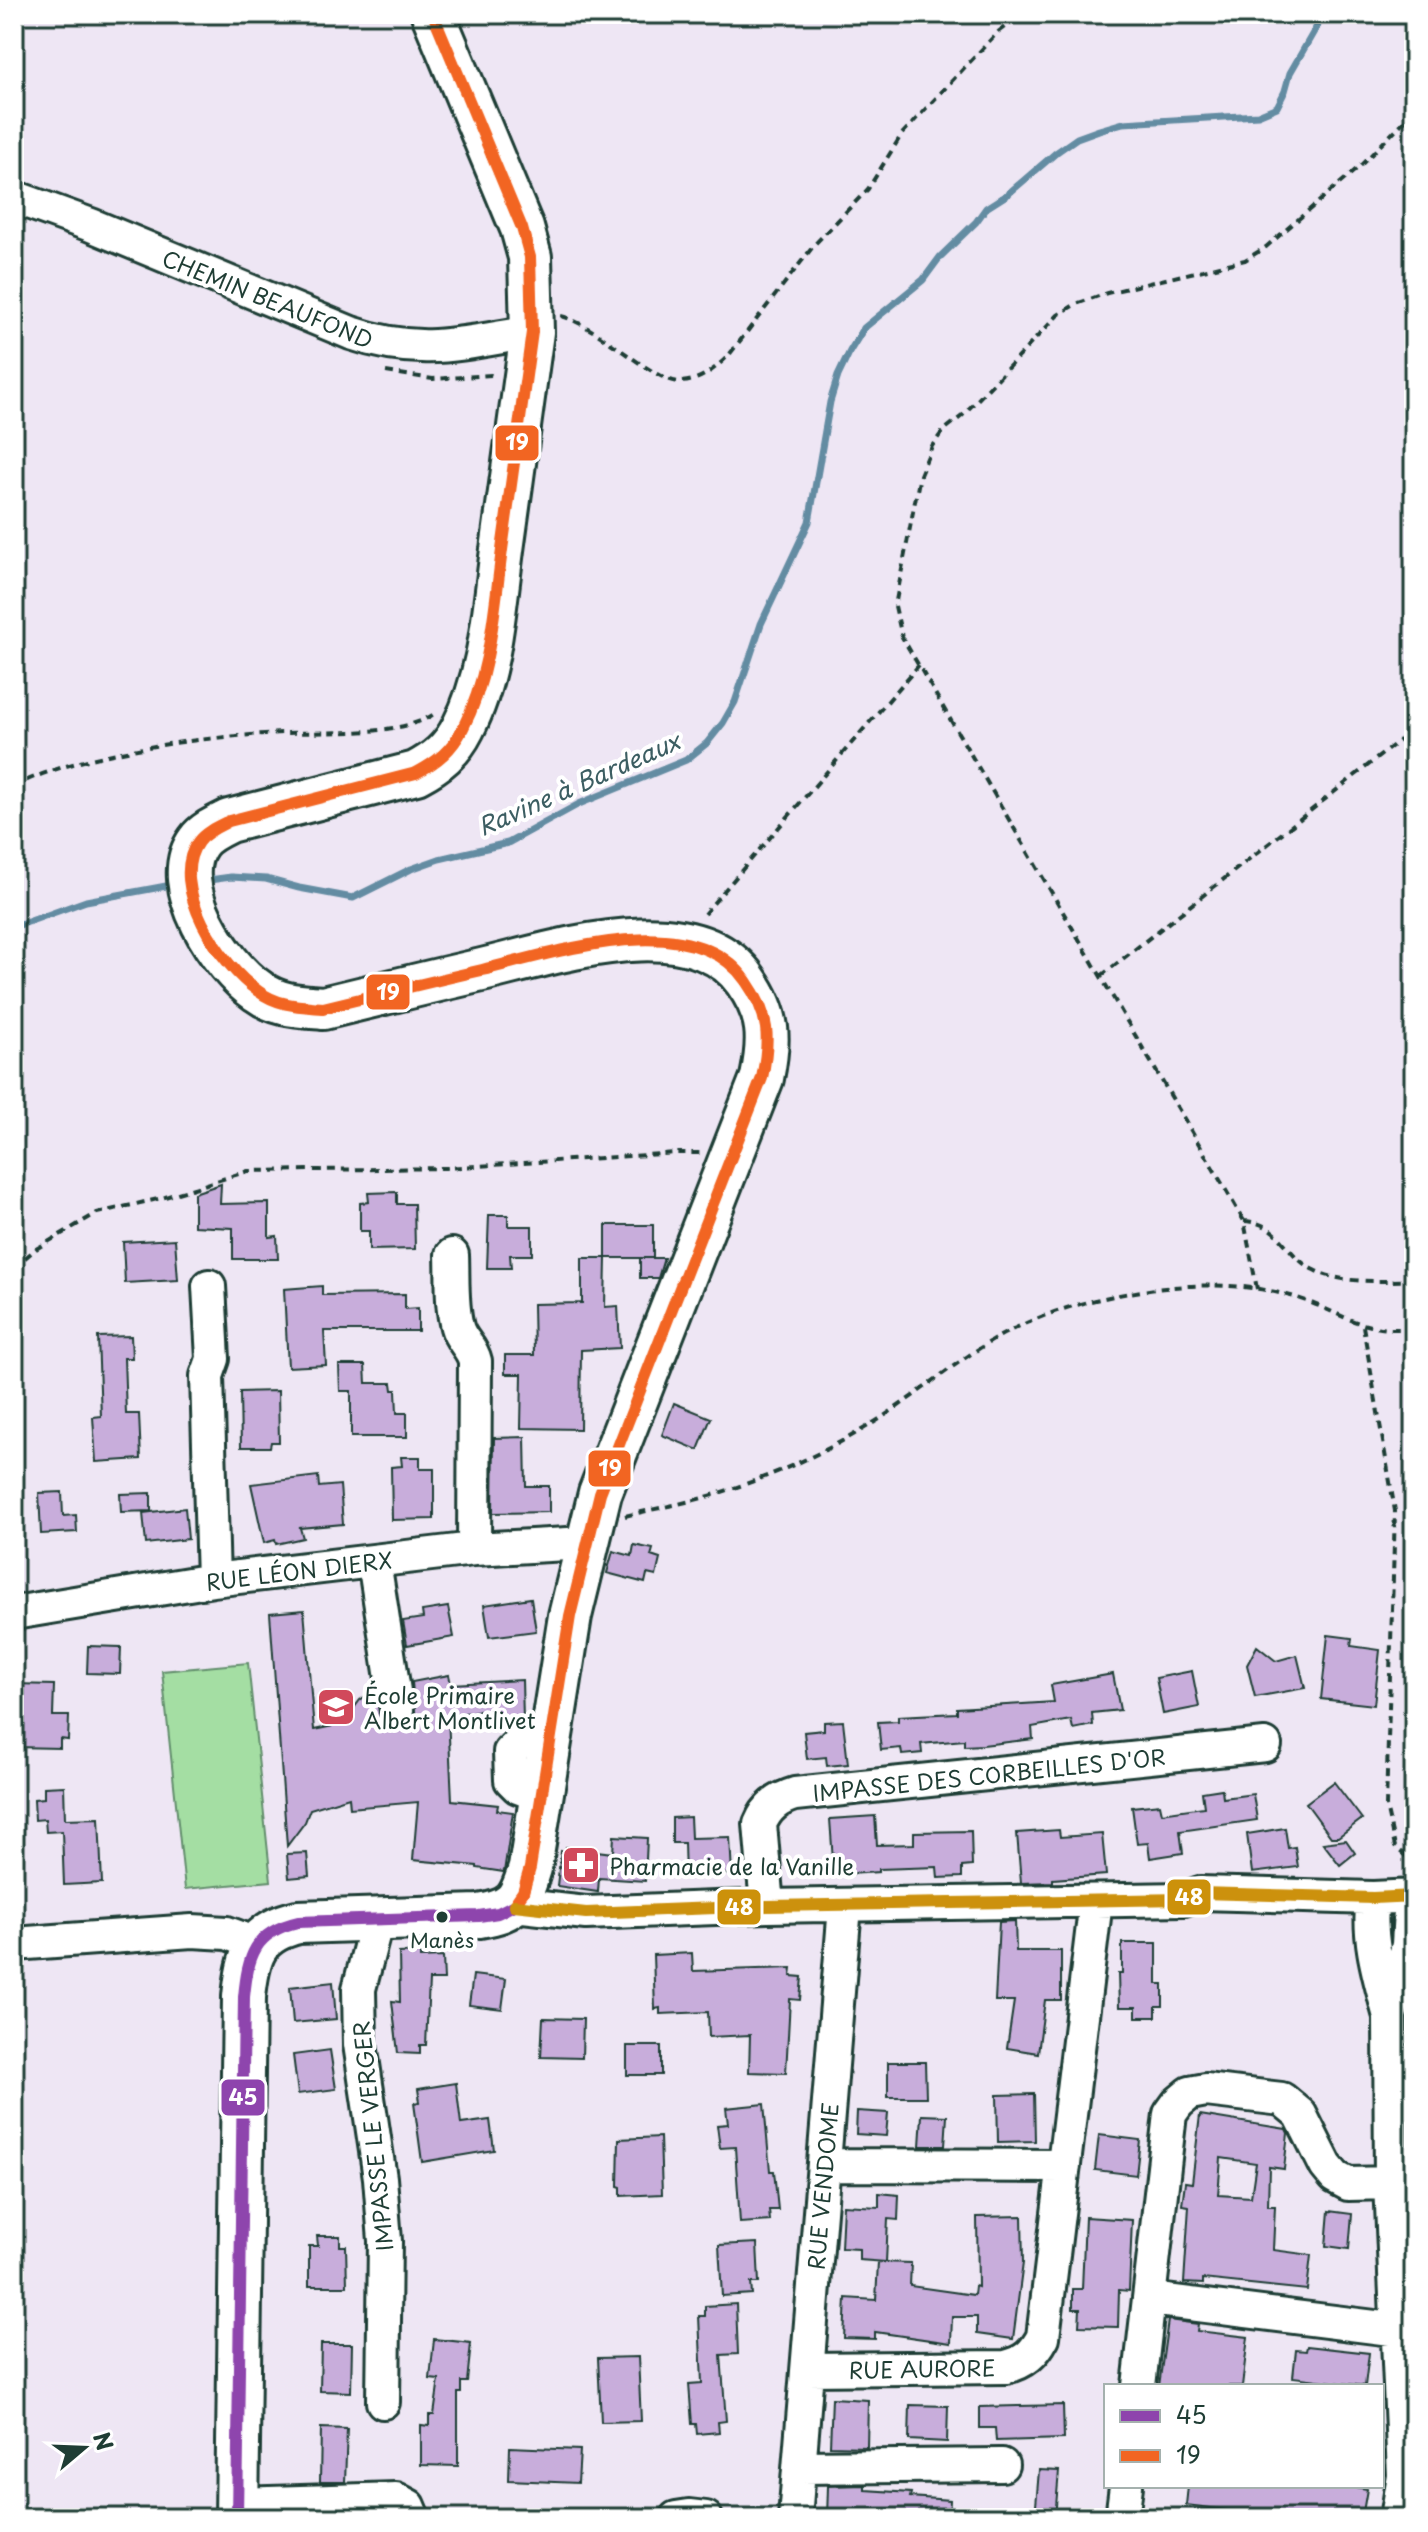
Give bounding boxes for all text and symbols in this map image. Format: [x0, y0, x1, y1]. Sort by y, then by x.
street label: CHEMIN BEAUFOND [158, 241, 378, 355]
line badge: 19 [494, 424, 540, 462]
text: 19 [505, 424, 529, 457]
water label: Ravine à Bardeaux [471, 721, 687, 844]
line badge: 19 [365, 973, 411, 1011]
text: 19 [376, 974, 400, 1007]
line badge: 19 [587, 1449, 632, 1488]
text: 19 [598, 1450, 622, 1483]
street label: RUE LÉON DIERX [204, 1542, 395, 1598]
place label: École Primaire Albert Montlivet [364, 1678, 536, 1736]
school or university icon: École Primaire Albert Montlivet [315, 1686, 357, 1728]
street label: IMPASSE DES CORBEILLES D'OR [811, 1739, 1167, 1809]
pharmacy icon: Pharmacie de la Vanille [560, 1844, 602, 1886]
place label: Pharmacie de la Vanille [609, 1849, 854, 1882]
line badge: 48 [1166, 1878, 1212, 1916]
text: 48 [1175, 1879, 1203, 1912]
line badge: 48 [716, 1888, 762, 1926]
text: 48 [725, 1889, 753, 1922]
marker: Manès [434, 1909, 450, 1925]
place label: Manès [410, 1925, 474, 1955]
street label: IMPASSE LE VERGER [344, 2019, 400, 2253]
line badge: 45 [220, 2078, 266, 2117]
text: 45 [229, 2079, 257, 2112]
street label: RUE VENDOME [798, 2101, 846, 2271]
street label: RUE AURORE [848, 2350, 996, 2386]
legend [1104, 2384, 1384, 2488]
text: 45 [1176, 2396, 1207, 2432]
north arrow [44, 2408, 124, 2488]
text: N [86, 2427, 123, 2455]
text: 19 [1176, 2436, 1201, 2472]

